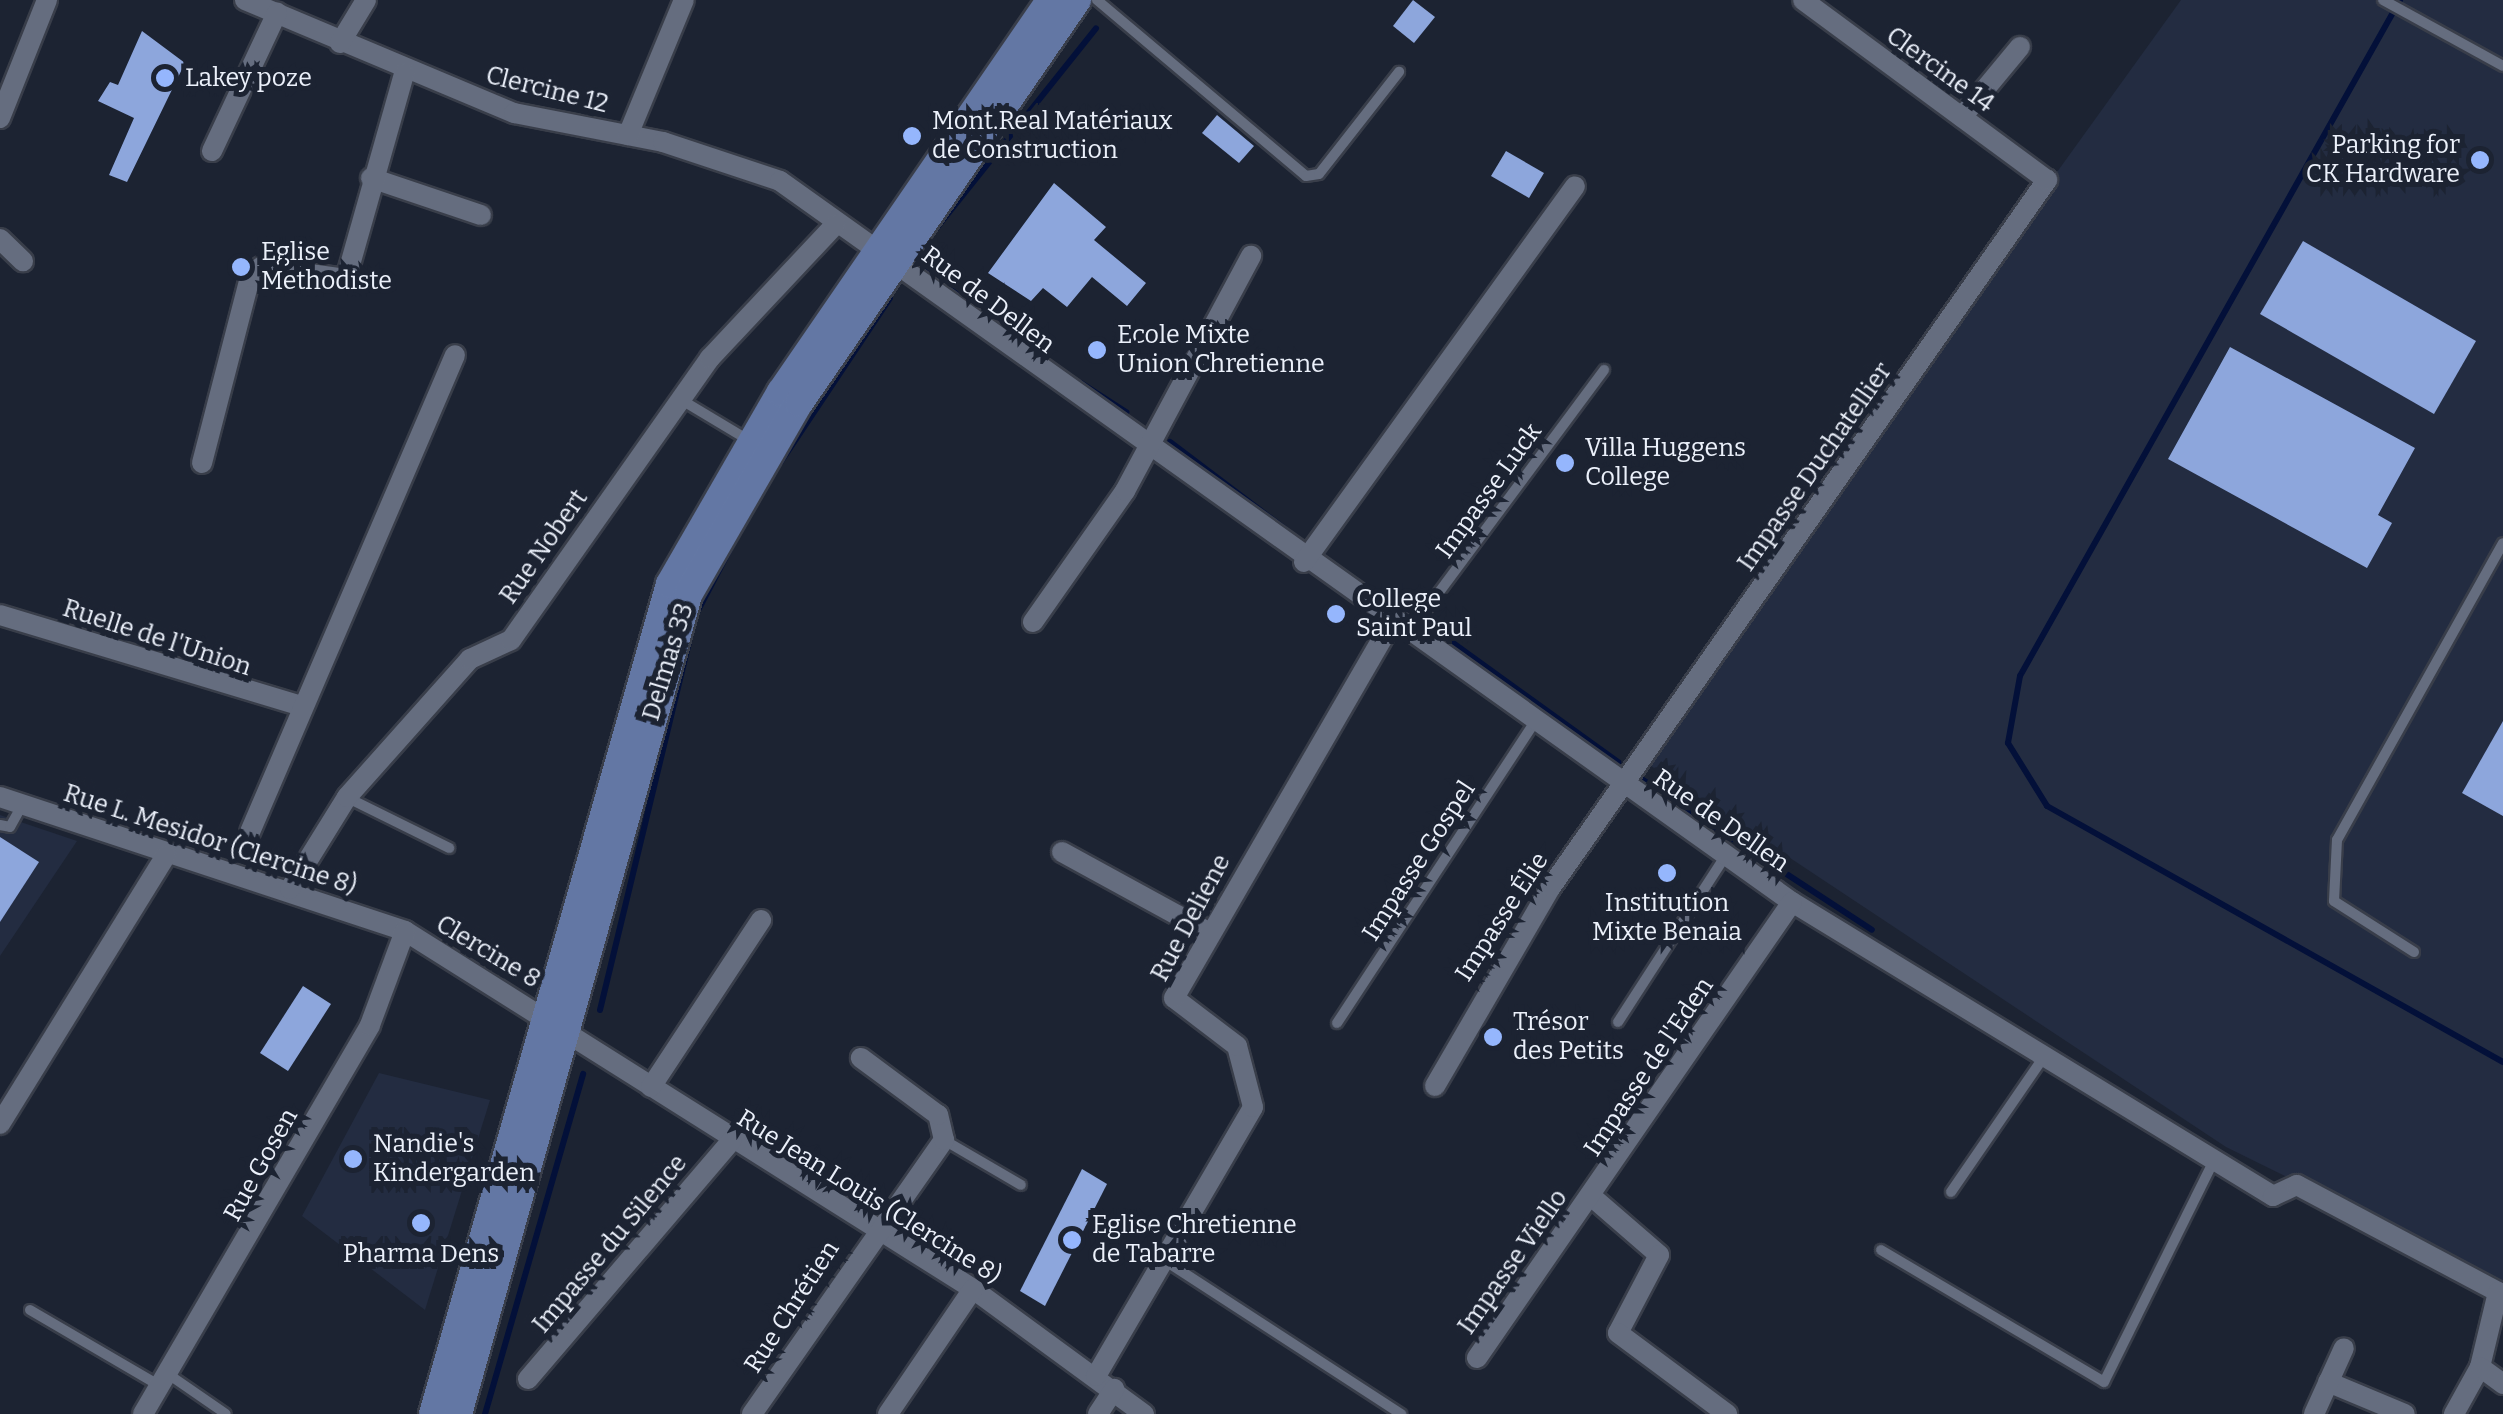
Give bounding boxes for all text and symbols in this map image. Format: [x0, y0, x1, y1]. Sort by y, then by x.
street label: Clercine 14 [1880, 21, 2000, 119]
street label: Clercine 12 [483, 60, 611, 120]
place label: Lakey poze [185, 63, 312, 93]
marker: Lakey poze [154, 67, 176, 89]
place label: Mont.Real Matériaux de Construction [932, 107, 1172, 166]
marker: Mont.Real Matériaux de Construction [901, 125, 923, 147]
place label: Parking for CK Hardware [2306, 131, 2460, 190]
marker: Parking for CK Hardware [2469, 149, 2491, 171]
place label: Eglise Methodiste [261, 238, 392, 297]
street label: Rue de Dellen [915, 240, 1061, 360]
marker: Eglise Methodiste [230, 256, 252, 278]
place label: Ecole Mixte Union Chretienne [1117, 321, 1325, 380]
marker: Ecole Mixte Union Chretienne [1086, 339, 1108, 361]
street label: Impasse Duchatellier [1732, 357, 1898, 577]
street label: Impasse Luck [1430, 418, 1548, 564]
place label: Villa Huggens College [1585, 434, 1746, 493]
marker: Villa Huggens College [1554, 452, 1576, 474]
street label: Rue Nobert [494, 484, 594, 610]
place label: College Saint Paul [1356, 585, 1472, 644]
street label: Ruelle de l'Union [59, 593, 255, 683]
street label: Delmas 33 [636, 600, 700, 724]
marker: College Saint Paul [1325, 603, 1347, 625]
street label: Rue de Dellen [1647, 763, 1795, 879]
street label: Impasse Gospel [1356, 776, 1482, 946]
street label: Rue L. Mesidor (Clercine 8) [60, 778, 360, 902]
street label: Impasse Élie [1449, 847, 1555, 987]
street label: Rue Deliene [1145, 849, 1237, 987]
marker: Institution Mixte Benaia [1656, 862, 1678, 884]
place label: Institution Mixte Benaia [1592, 889, 1742, 948]
street label: Clercine 8 [430, 909, 546, 995]
street label: Impasse de l'Eden [1578, 972, 1720, 1162]
place label: Trésor des Petits [1513, 1008, 1624, 1067]
marker: Trésor des Petits [1482, 1026, 1504, 1048]
street label: Rue Gosen [218, 1103, 304, 1227]
street label: Rue Jean Louis (Clercine 8) [731, 1103, 1007, 1291]
place label: Nandie's Kindergarden [373, 1130, 535, 1189]
marker: Nandie's Kindergarden [342, 1148, 364, 1170]
street label: Impasse du Silence [527, 1149, 693, 1339]
street label: Impasse Viello [1452, 1184, 1574, 1340]
place label: Eglise Chretienne de Tabarre [1092, 1211, 1297, 1270]
marker: Pharma Dens [410, 1212, 432, 1234]
marker: Eglise Chretienne de Tabarre [1061, 1229, 1083, 1251]
street label: Rue Chrétien [738, 1235, 846, 1379]
place label: Pharma Dens [343, 1239, 499, 1269]

